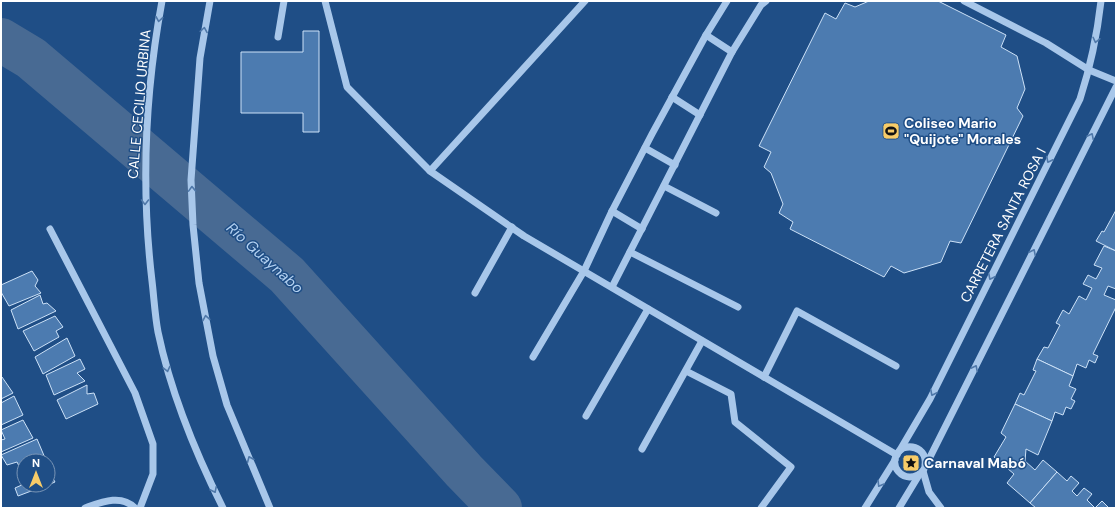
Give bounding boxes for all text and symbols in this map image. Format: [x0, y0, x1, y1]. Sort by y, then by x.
one-way arrow [155, 16, 164, 22]
one-way arrow [199, 27, 208, 33]
street label: CALLE CECILIO URBINA [123, 28, 155, 180]
one-way arrow [1092, 36, 1100, 43]
place label: Coliseo Mario "Quijote" Morales [904, 114, 1021, 148]
sports icon: Coliseo Mario "Quijote" Morales [881, 121, 901, 141]
one-way arrow [1087, 132, 1094, 140]
street label: CARRETERA SANTA ROSA I [956, 145, 1050, 305]
one-way arrow [1047, 156, 1054, 164]
one-way arrow [188, 186, 196, 192]
one-way arrow [141, 199, 149, 205]
water label: Río Guaynabo [222, 218, 308, 298]
one-way arrow [1028, 249, 1036, 256]
one-way arrow [989, 272, 996, 280]
one-way arrow [202, 315, 210, 321]
one-way arrow [970, 365, 978, 372]
one-way arrow [163, 366, 171, 372]
one-way arrow [931, 389, 938, 396]
north arrow [16, 453, 56, 493]
place icon: Carnaval Mabó [901, 453, 921, 473]
place label: Carnaval Mabó [924, 454, 1026, 472]
text: N [32, 456, 40, 470]
one-way arrow [246, 456, 254, 463]
one-way arrow [877, 480, 885, 487]
one-way arrow [209, 486, 217, 493]

